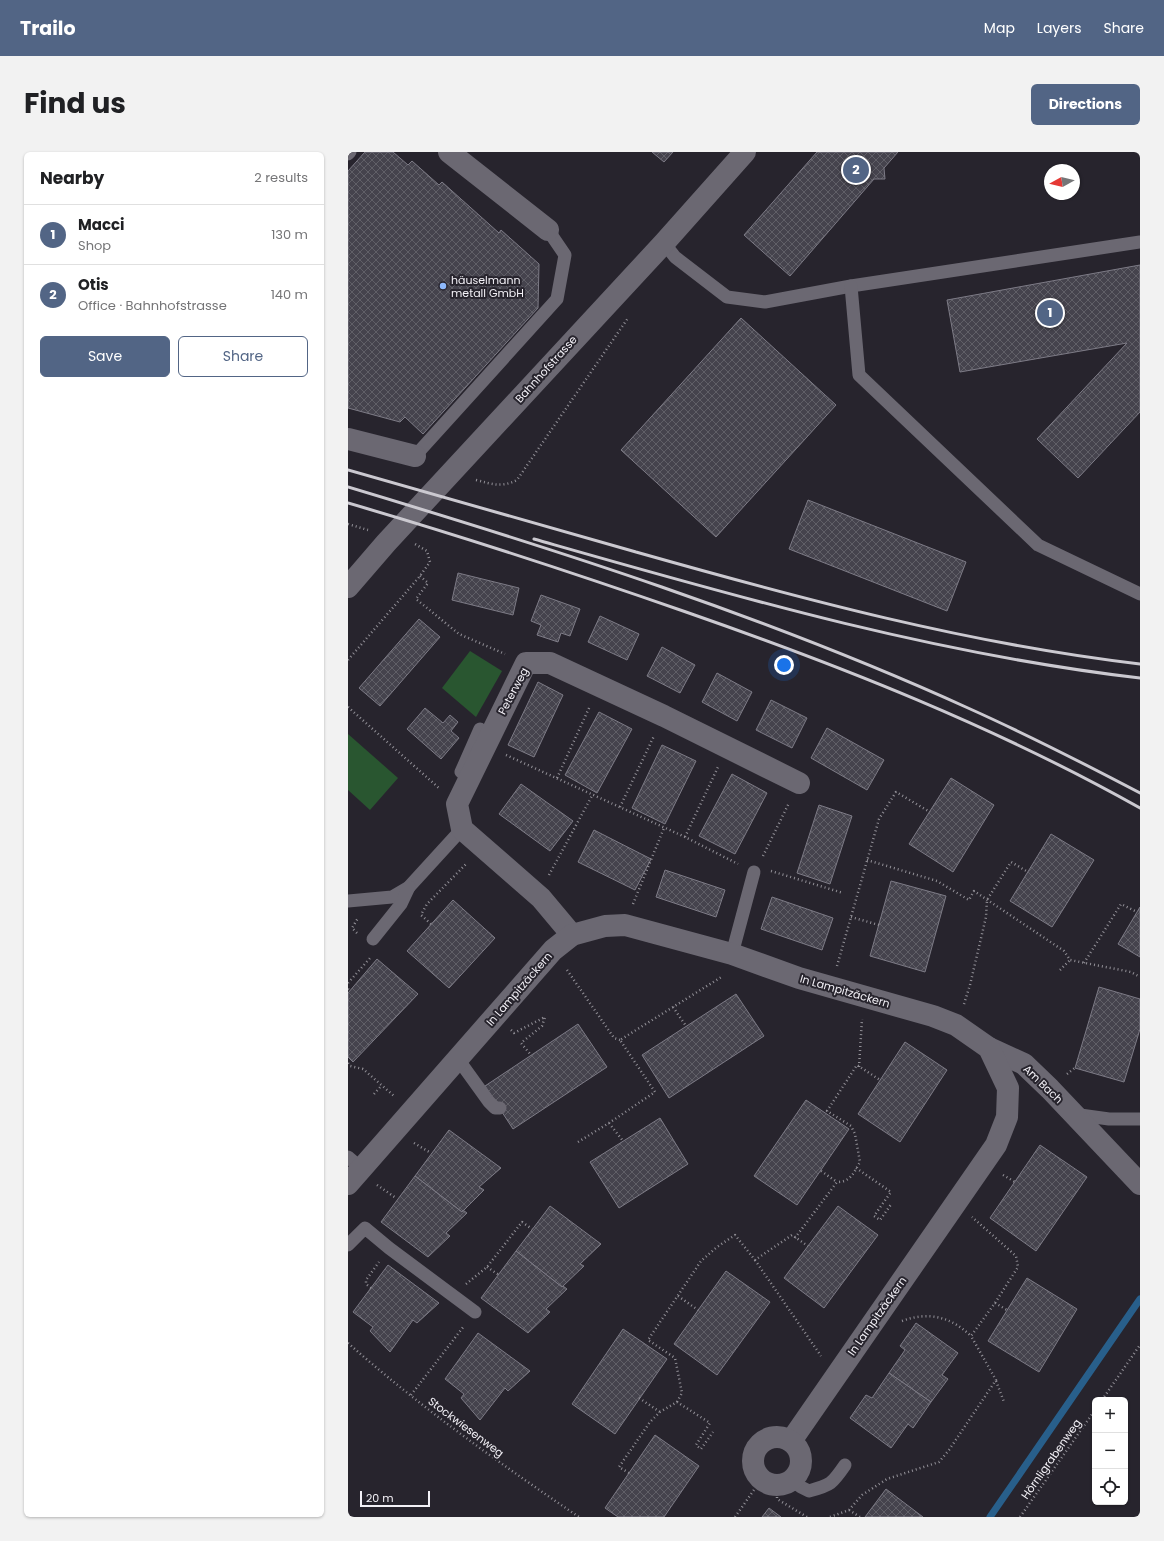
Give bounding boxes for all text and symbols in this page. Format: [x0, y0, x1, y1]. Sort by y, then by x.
text: Trailo [20, 15, 76, 42]
text: Map [984, 18, 1015, 38]
text: Layers [1037, 18, 1081, 38]
text: Share [1103, 18, 1144, 38]
text: Find us [24, 84, 126, 123]
button: Directions [1031, 84, 1140, 125]
pin: 2 [843, 155, 869, 185]
north arrow [1044, 164, 1080, 200]
text: Nearby [40, 166, 104, 190]
text: 2 results [254, 168, 308, 187]
text: Macci [78, 214, 125, 235]
text: 1 [51, 225, 55, 244]
text: 130 m [271, 225, 308, 244]
text: Shop [78, 236, 111, 255]
place label: häuselmann metall GmbH [451, 272, 524, 301]
text: Otis [78, 274, 109, 295]
marker: häuselmann metall GmbH [438, 281, 448, 291]
text: 2 [49, 285, 57, 304]
text: 140 m [271, 285, 308, 304]
text: Office · Bahnhofstrasse [78, 296, 227, 315]
pin: 1 [1037, 298, 1063, 328]
street label: Bahnhofstrasse [511, 332, 581, 406]
button: Save [40, 336, 170, 377]
button: Share [178, 336, 308, 377]
your location [774, 655, 794, 675]
street label: Peterweg [494, 665, 532, 717]
street label: In Lampitzäckern [482, 949, 556, 1029]
street label: In Lampitzäckern [798, 970, 892, 1012]
street label: Am Bach [1020, 1061, 1066, 1107]
street label: In Lampitzäckern [844, 1273, 910, 1359]
street label: Stockwiesenweg [425, 1393, 507, 1461]
map controls [1092, 1397, 1128, 1505]
button: + [1092, 1397, 1128, 1433]
street label: Hörnligrabenweg [1017, 1416, 1085, 1502]
button: − [1092, 1433, 1128, 1469]
button: locate [1092, 1469, 1128, 1505]
scale bar [360, 1489, 430, 1508]
text: 20 m [366, 1490, 394, 1506]

